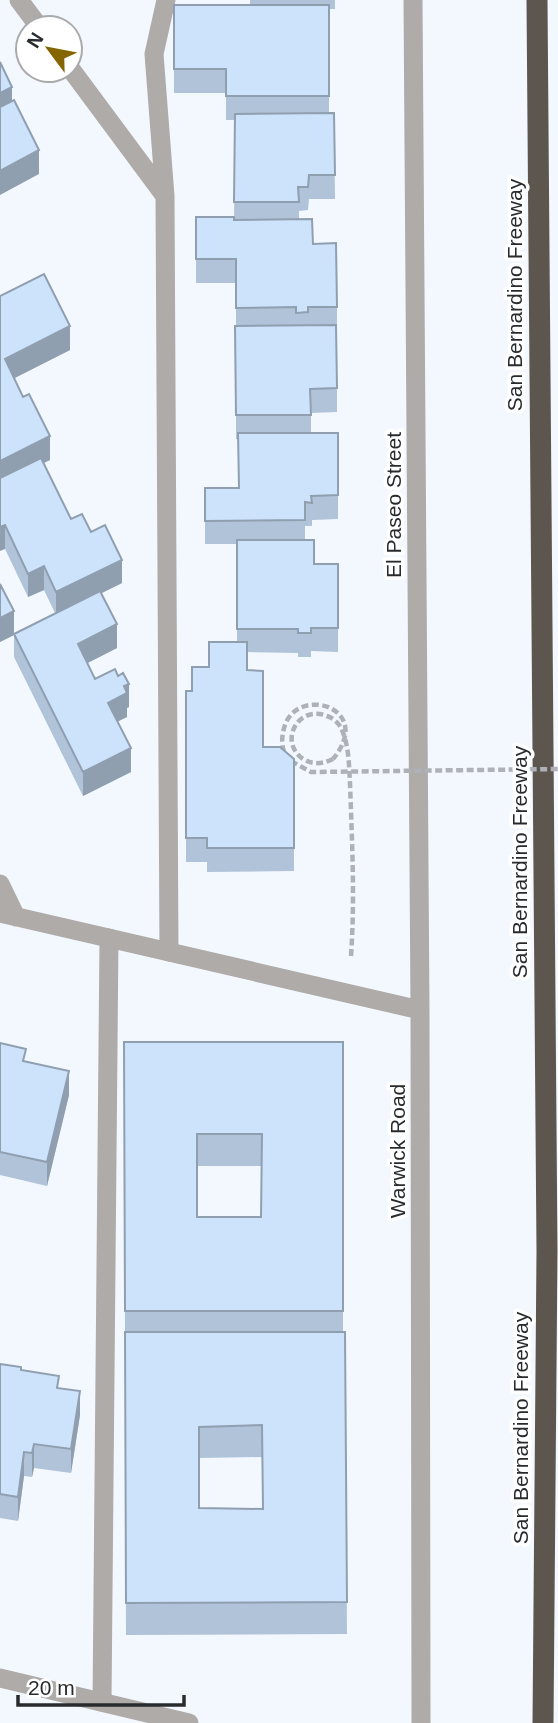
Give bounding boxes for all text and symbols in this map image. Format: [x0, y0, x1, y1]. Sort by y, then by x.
north arrow [14, 14, 84, 84]
text: N [22, 29, 48, 52]
street label: San Bernardino Freeway [503, 178, 526, 411]
street label: El Paseo Street [382, 432, 405, 578]
street label: San Bernardino Freeway [508, 745, 531, 978]
street label: Warwick Road [386, 1084, 409, 1218]
street label: San Bernardino Freeway [509, 1311, 532, 1544]
scale bar [18, 1664, 184, 1708]
text: 20 m [28, 1676, 75, 1699]

